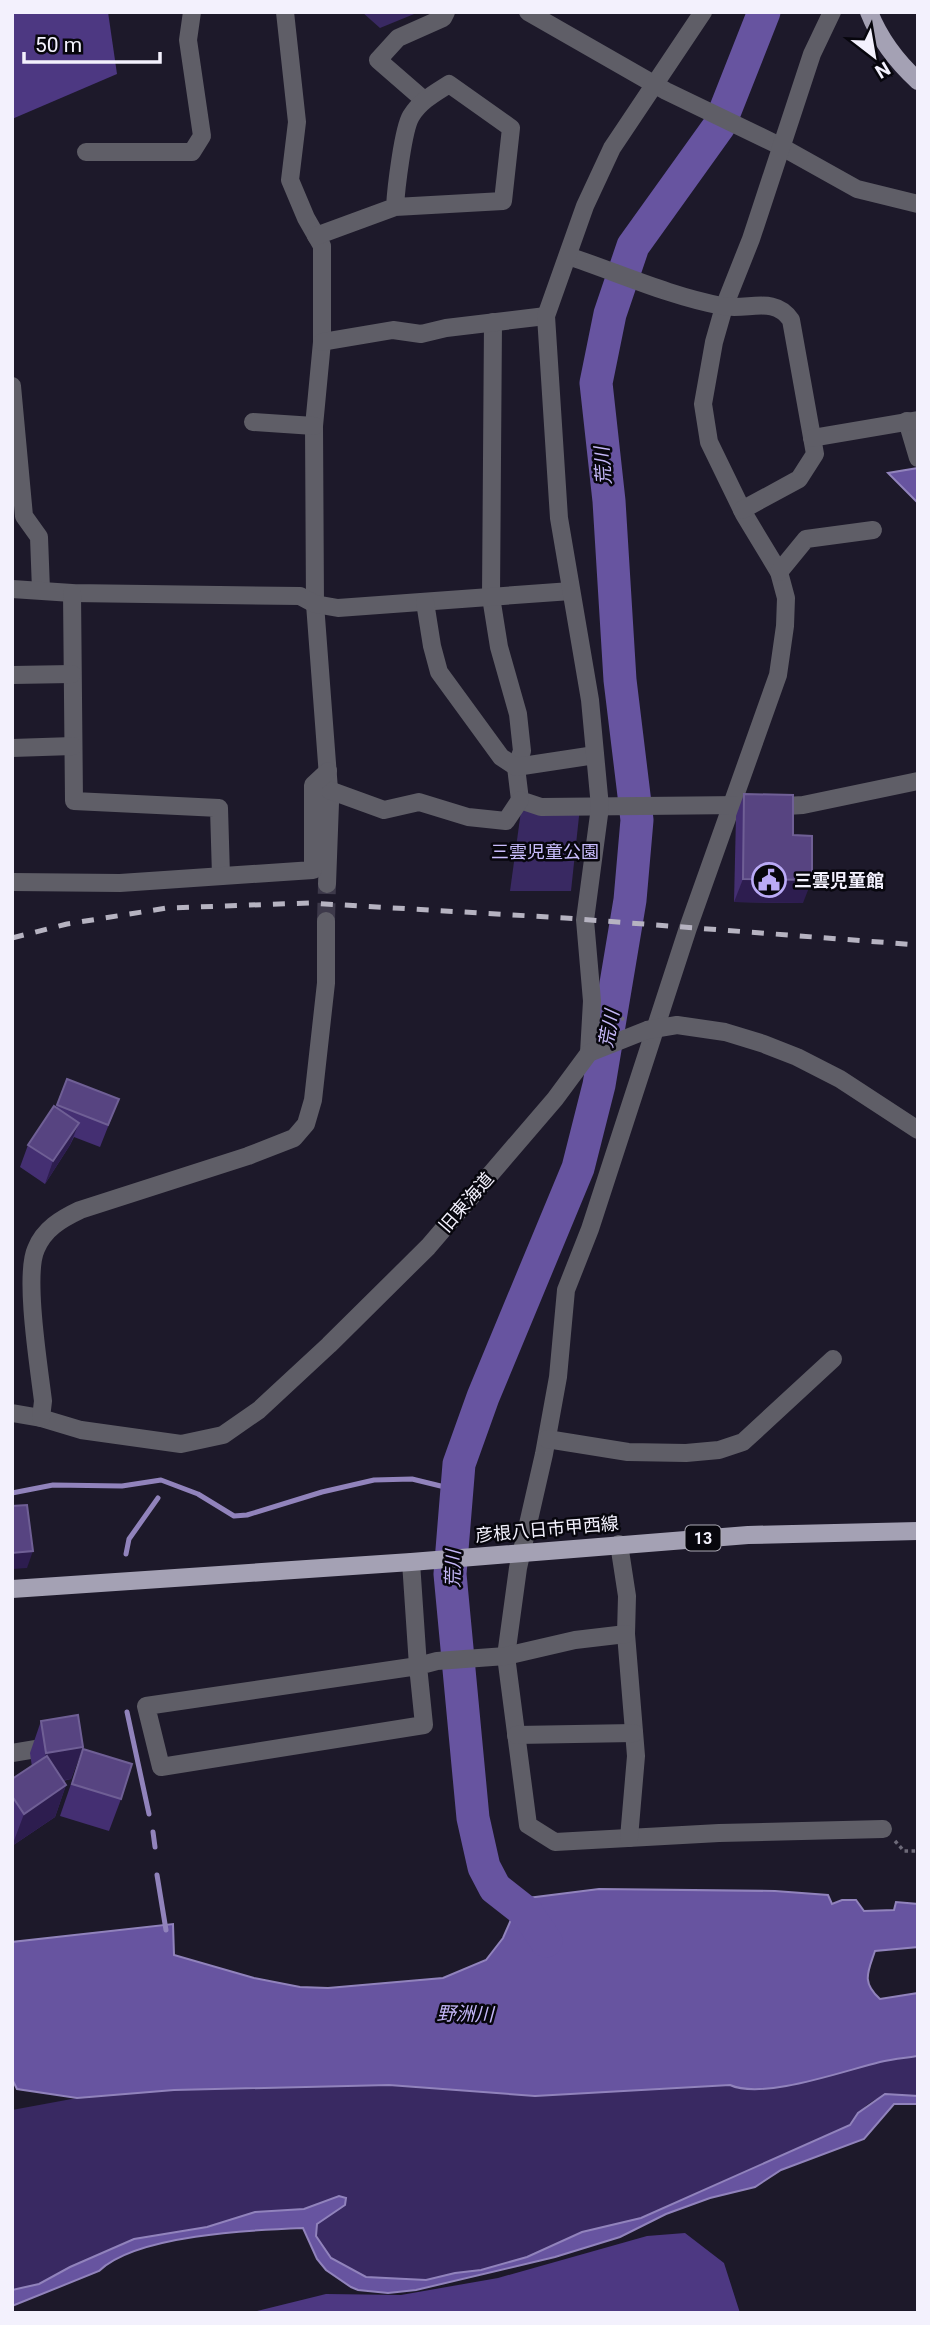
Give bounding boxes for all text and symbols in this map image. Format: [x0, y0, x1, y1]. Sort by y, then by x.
scale bar [24, 21, 161, 65]
north arrow [839, 21, 909, 91]
text: 50 m [35, 33, 82, 57]
text: N [871, 57, 894, 83]
water label: 荒川 [590, 444, 616, 486]
park label: 三雲児童公園 [491, 841, 599, 862]
public building icon: 三雲児童館 [750, 861, 788, 899]
place label: 三雲児童館 [794, 870, 884, 891]
water label: 荒川 [594, 1006, 624, 1050]
street label: 旧東海道 [434, 1168, 498, 1236]
street label: 彦根八日市甲西線 [474, 1512, 620, 1546]
road number: 13 [686, 1526, 720, 1550]
water label: 荒川 [441, 1548, 465, 1588]
water label: 野洲川 [436, 2002, 496, 2026]

